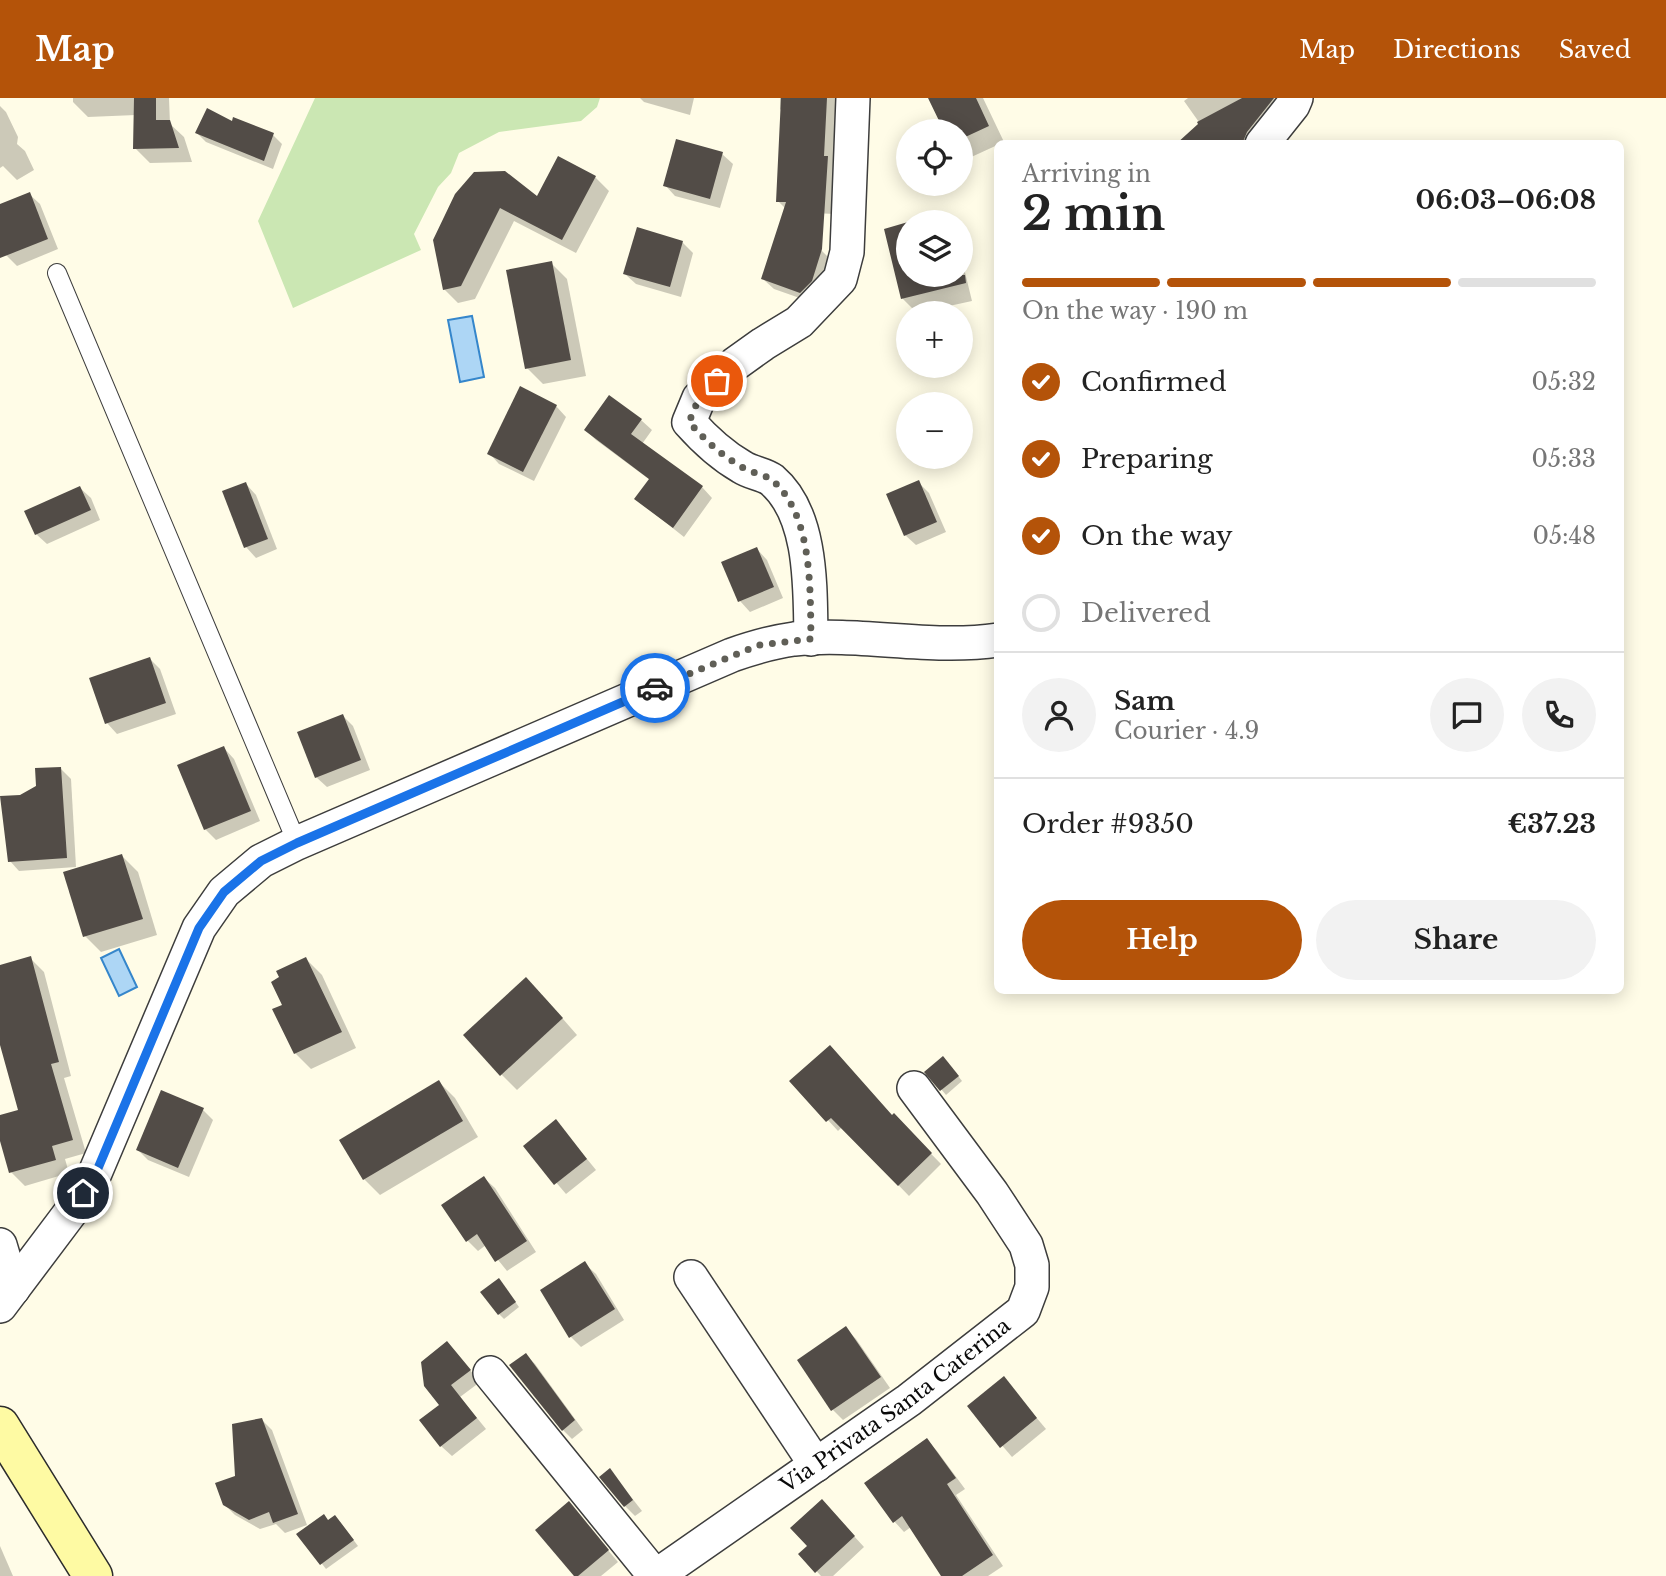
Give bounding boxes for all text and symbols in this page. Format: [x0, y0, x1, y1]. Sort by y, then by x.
text: Map [35, 29, 115, 70]
text: Map [1299, 35, 1355, 64]
text: Directions [1393, 35, 1521, 64]
text: Saved [1559, 35, 1631, 64]
map controls [896, 119, 973, 469]
button: locate [896, 119, 973, 196]
text: Arriving in [1022, 160, 1151, 188]
text: 06:03–06:08 [1416, 184, 1596, 216]
text: 2 min [1022, 185, 1165, 242]
button: layers [896, 210, 973, 287]
text: On the way · 190 m [1022, 297, 1248, 325]
button: + [896, 301, 973, 378]
pin [687, 351, 747, 411]
icon: bag [698, 362, 736, 400]
icon: check [1022, 363, 1060, 401]
text: Confirmed [1081, 366, 1226, 398]
text: 05:32 [1532, 368, 1596, 396]
button: − [896, 392, 973, 469]
icon: check [1022, 440, 1060, 478]
text: Preparing [1081, 443, 1213, 475]
text: 05:33 [1532, 445, 1596, 473]
icon: check [1022, 517, 1060, 555]
text: On the way [1081, 520, 1233, 552]
text: 05:48 [1533, 522, 1596, 550]
text: Delivered [1081, 597, 1211, 629]
courier [620, 653, 690, 723]
icon: car [636, 669, 674, 707]
button: person [1022, 678, 1096, 752]
button: chat [1430, 678, 1504, 752]
button: phone [1522, 678, 1596, 752]
text: Sam [1114, 685, 1175, 717]
text: Courier · 4.9 [1114, 717, 1259, 745]
text: Order #9350 [1022, 808, 1194, 840]
text: €37.23 [1507, 808, 1596, 840]
button: Help [1022, 900, 1302, 980]
button: Share [1316, 900, 1596, 980]
pin [53, 1163, 113, 1223]
icon: home [64, 1174, 102, 1212]
street label: Via Privata Santa Caterina [775, 1312, 1016, 1499]

